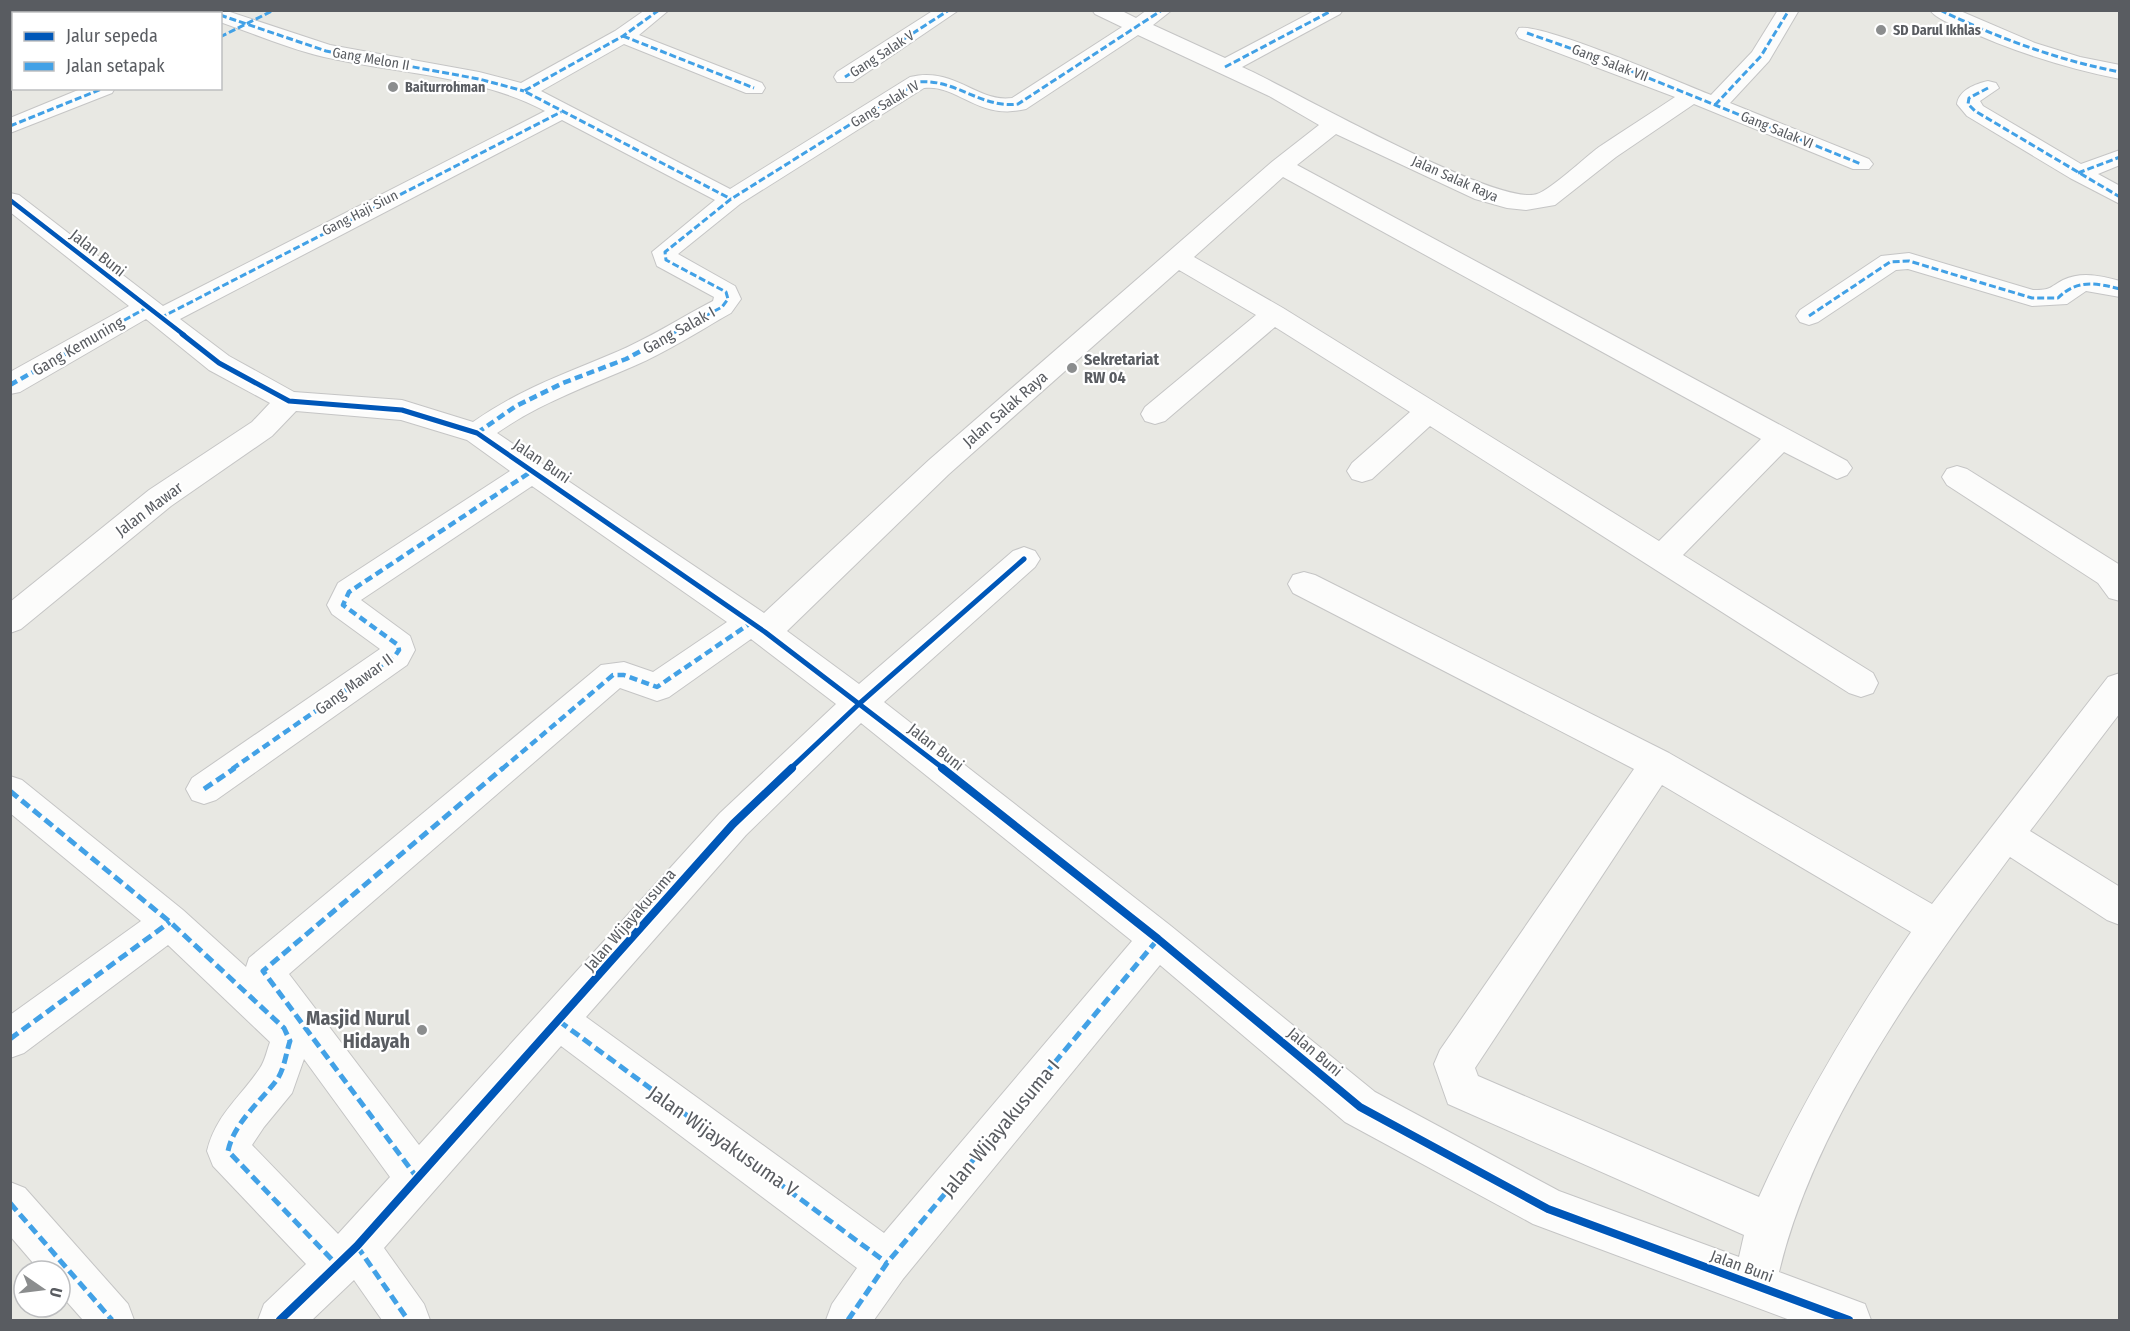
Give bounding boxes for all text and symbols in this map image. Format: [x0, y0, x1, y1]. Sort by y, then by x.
legend [12, 12, 222, 90]
place label: SD Darul Ikhlas [1893, 22, 1981, 39]
marker: SD Darul Ikhlas [1874, 23, 1888, 37]
text: Jalur sepeda [66, 25, 158, 47]
street label: Gang Salak V [847, 26, 918, 81]
street label: Gang Salak VII [1569, 41, 1651, 85]
street label: Gang Melon II [331, 44, 411, 74]
text: Jalan setapak [66, 55, 165, 77]
street label: Gang Salak IV [848, 76, 923, 131]
place label: Baiturrohman [405, 79, 485, 96]
marker: Baiturrohman [386, 80, 400, 94]
street label: Gang Salak VI [1738, 108, 1816, 152]
street label: Jalan Salak Raya [1409, 152, 1501, 206]
street label: Gang Haji Siun [319, 187, 401, 239]
street label: Jalan Buni [66, 225, 130, 281]
street label: Gang Salak I [640, 302, 718, 358]
street label: Gang Kemuning [29, 312, 127, 380]
place label: Sekretariat RW 04 [1084, 350, 1159, 387]
marker: Sekretariat RW 04 [1065, 361, 1079, 375]
street label: Jalan Salak Raya [959, 367, 1051, 451]
street label: Jalan Buni [509, 435, 575, 487]
street label: Jalan Mawar [112, 477, 187, 540]
street label: Gang Mawar II [311, 649, 397, 719]
street label: Jalan Buni [904, 719, 968, 775]
street label: Jalan Wijayakusuma [580, 865, 680, 975]
place label: Masjid Nurul Hidayah [306, 1006, 411, 1053]
marker: Masjid Nurul Hidayah [415, 1023, 429, 1037]
street label: Jalan Buni [1284, 1024, 1346, 1080]
street label: Jalan Wijayakusuma I [936, 1054, 1064, 1202]
street label: Jalan Wijayakusuma V [644, 1080, 803, 1202]
street label: Jalan Buni [1708, 1246, 1776, 1286]
north arrow [12, 1259, 72, 1319]
text: U [46, 1286, 66, 1299]

